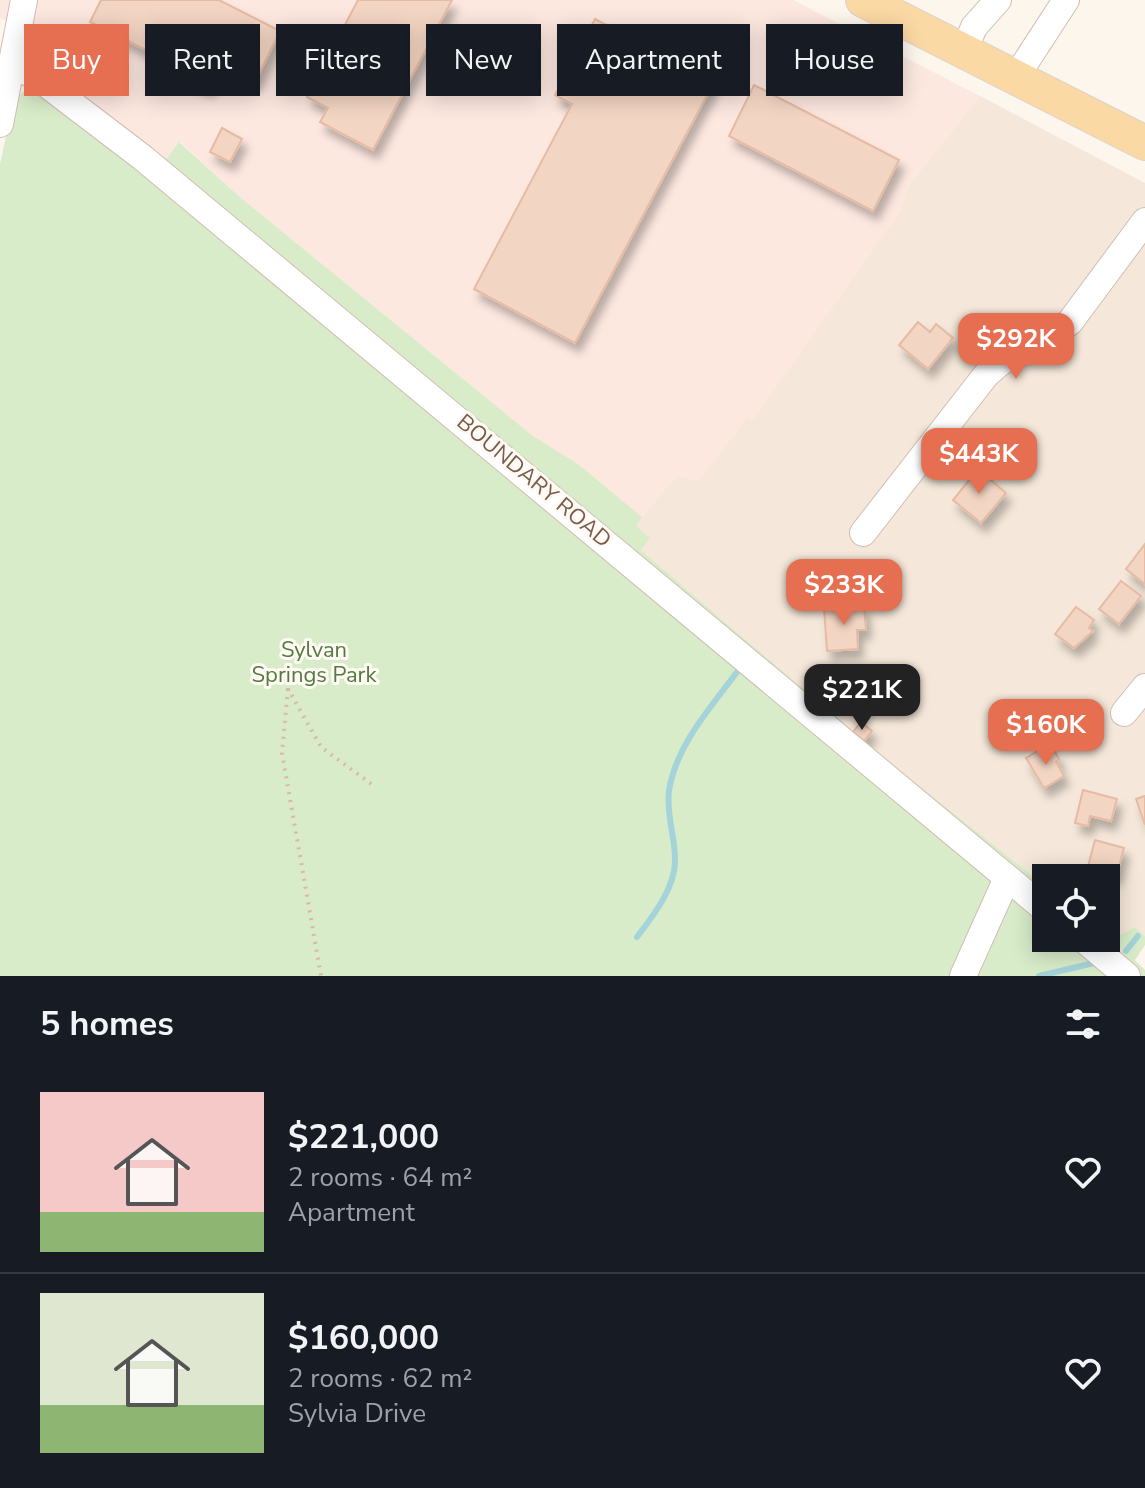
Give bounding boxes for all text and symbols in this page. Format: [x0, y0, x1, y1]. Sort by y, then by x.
chip: Buy [24, 24, 129, 96]
chip: Rent [145, 24, 260, 96]
chip: Filters [276, 24, 410, 96]
chip: New [426, 24, 541, 96]
chip: Apartment [557, 24, 750, 96]
chip: House [766, 24, 903, 96]
pin: $292K [960, 313, 1072, 381]
text: $292K [976, 321, 1056, 356]
street label: BOUNDARY ROAD [450, 407, 618, 555]
pin: $443K [923, 428, 1035, 496]
text: $443K [939, 436, 1019, 471]
pin: $233K [788, 559, 900, 627]
text: $233K [804, 567, 884, 602]
park label: Sylvan Springs Park [252, 635, 377, 690]
pin: $221K [806, 664, 918, 732]
text: $221K [822, 672, 902, 707]
pin: $160K [990, 699, 1102, 767]
text: $160K [1006, 707, 1086, 742]
map controls [1032, 864, 1120, 952]
button: locate [1032, 864, 1120, 952]
text: 5 homes [40, 1001, 174, 1047]
icon: filters [1061, 1002, 1105, 1046]
text: $221,000 [288, 1114, 439, 1160]
icon: home [104, 1124, 200, 1220]
icon: heart [1061, 1150, 1105, 1194]
text: 2 rooms · 64 m² [288, 1160, 472, 1195]
text: Apartment [288, 1195, 415, 1230]
text: $160,000 [288, 1315, 439, 1361]
icon: home [104, 1325, 200, 1421]
icon: heart [1061, 1351, 1105, 1395]
text: 2 rooms · 62 m² [288, 1361, 472, 1396]
text: Sylvia Drive [288, 1396, 426, 1431]

